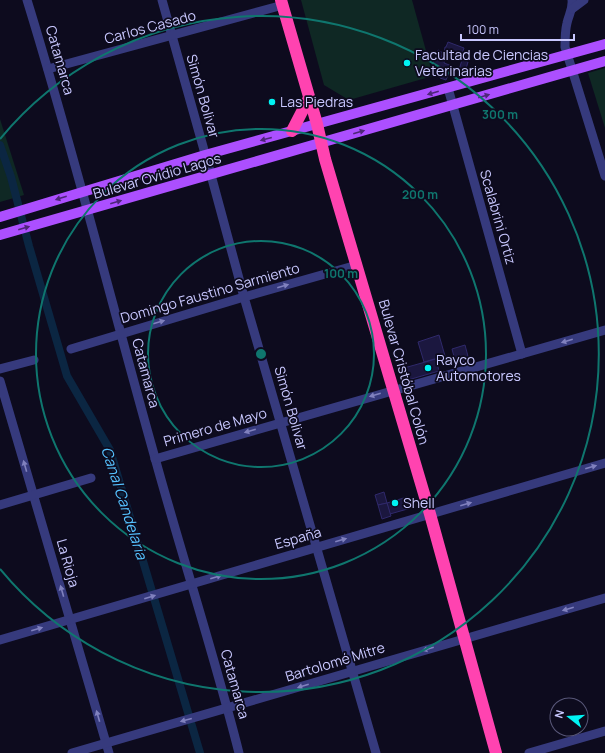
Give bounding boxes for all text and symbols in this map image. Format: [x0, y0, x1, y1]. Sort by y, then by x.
street label: Carlos Casado [102, 5, 198, 48]
scale bar [461, 16, 574, 42]
text: 100 m [467, 21, 499, 38]
street label: Catamarca [42, 23, 79, 97]
place label: Facultad de Ciencias Veterinarias [415, 45, 548, 80]
street label: Simón Bolivar [182, 52, 224, 140]
marker: Facultad de Ciencias Veterinarias [402, 58, 412, 68]
one-way arrow [426, 90, 439, 96]
place label: Las Piedras [280, 92, 353, 111]
one-way arrow [479, 93, 491, 99]
marker: Las Piedras [267, 97, 277, 107]
text: 300 m [482, 106, 518, 123]
one-way arrow [354, 129, 366, 135]
one-way arrow [260, 136, 272, 142]
street label: Bulevar Ovidio Lagos [91, 148, 223, 203]
street label: Scalabrini Ortiz [476, 167, 521, 266]
text: 200 m [402, 186, 438, 203]
one-way arrow [54, 195, 66, 201]
one-way arrow [111, 199, 123, 205]
one-way arrow [17, 225, 30, 231]
street label: Domingo Faustino Sarmiento [118, 258, 302, 327]
text: 100 m [324, 265, 358, 282]
one-way arrow [278, 283, 290, 289]
street label: Bulevar Cristóbal Colón [375, 297, 434, 447]
one-way arrow [153, 319, 165, 325]
street label: Catamarca [128, 336, 165, 410]
one-way arrow [561, 338, 573, 344]
centre of rings [254, 347, 268, 361]
place label: Rayco Automotores [436, 350, 521, 385]
marker: Rayco Automotores [423, 363, 433, 373]
street label: Simón Bolivar [270, 364, 312, 452]
one-way arrow [369, 392, 381, 398]
street label: Primero de Mayo [161, 403, 269, 450]
one-way arrow [244, 428, 256, 434]
water label: Canal Candelaria [96, 444, 153, 563]
one-way arrow [22, 460, 28, 472]
one-way arrow [585, 464, 597, 470]
place label: Shell [403, 493, 435, 512]
marker: Shell [390, 498, 400, 508]
one-way arrow [460, 500, 472, 506]
street label: España [272, 522, 323, 553]
one-way arrow [335, 536, 347, 542]
street label: La Rioja [53, 537, 84, 589]
one-way arrow [211, 574, 223, 580]
one-way arrow [59, 585, 65, 597]
one-way arrow [144, 594, 156, 600]
one-way arrow [561, 606, 573, 612]
one-way arrow [32, 626, 44, 632]
street label: Bartolomé Mitre [283, 637, 387, 686]
one-way arrow [422, 646, 434, 652]
street label: Catamarca [217, 647, 254, 721]
one-way arrow [297, 683, 309, 689]
north arrow [549, 697, 589, 737]
text: N [551, 708, 567, 720]
one-way arrow [95, 709, 101, 721]
one-way arrow [180, 718, 192, 724]

